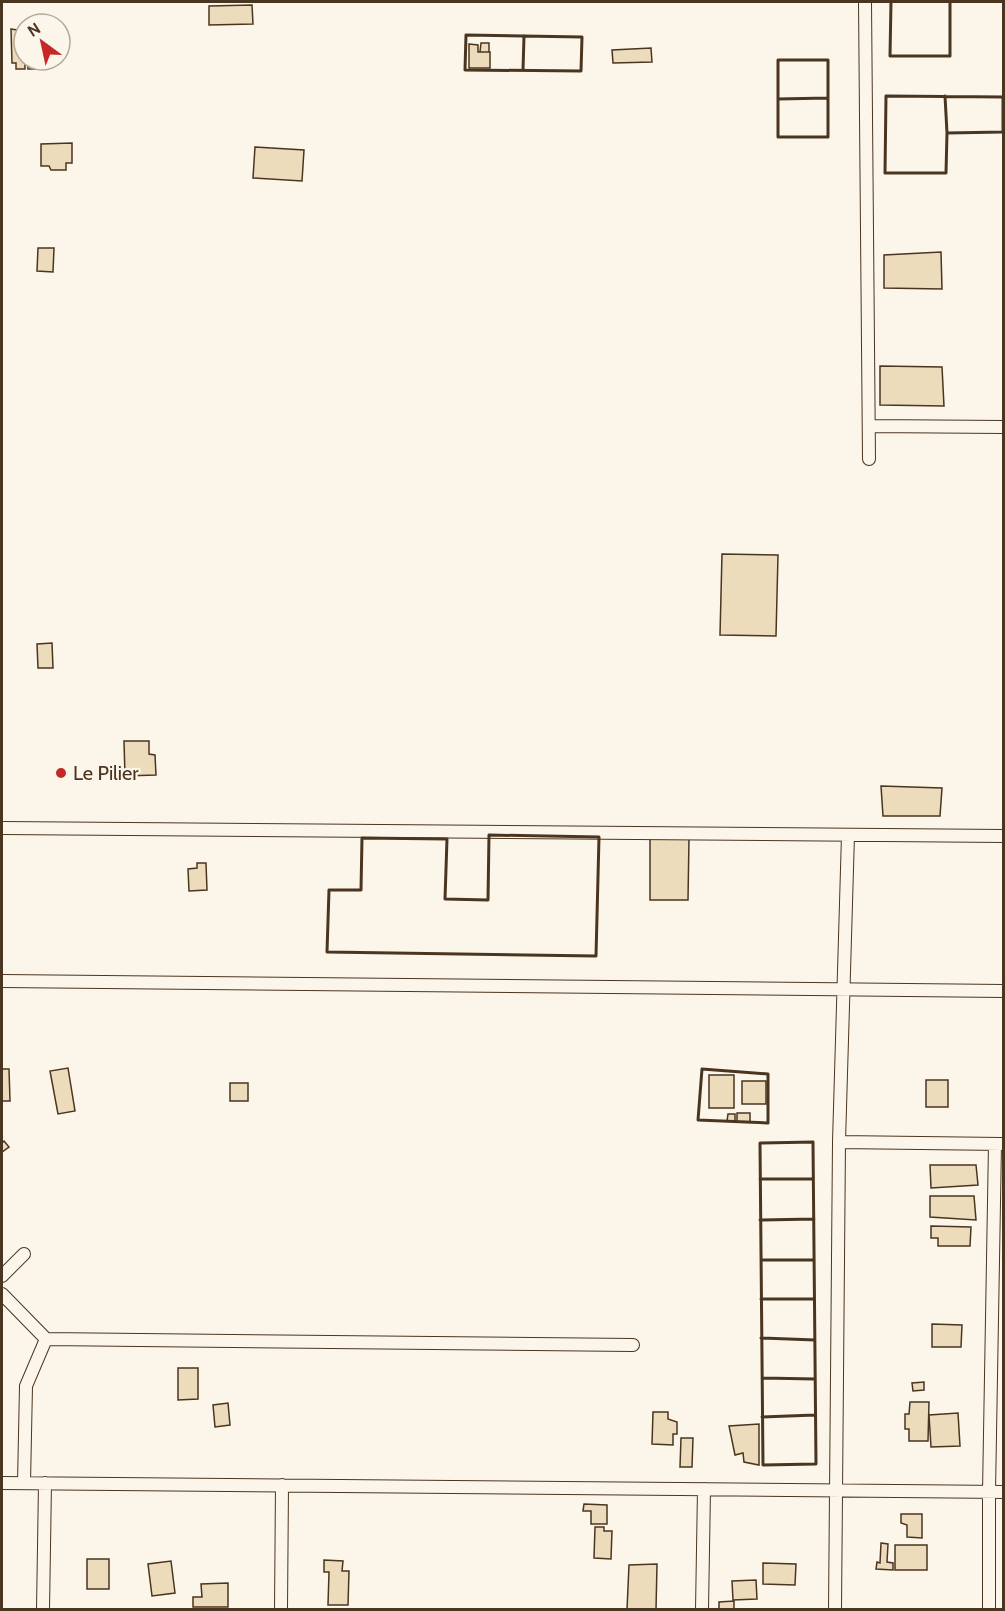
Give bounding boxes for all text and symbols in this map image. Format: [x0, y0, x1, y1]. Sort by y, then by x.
north arrow [12, 12, 72, 72]
text: N [24, 19, 44, 41]
place label: Le Pilier [73, 761, 139, 785]
marker: Le Pilier [54, 766, 68, 780]

